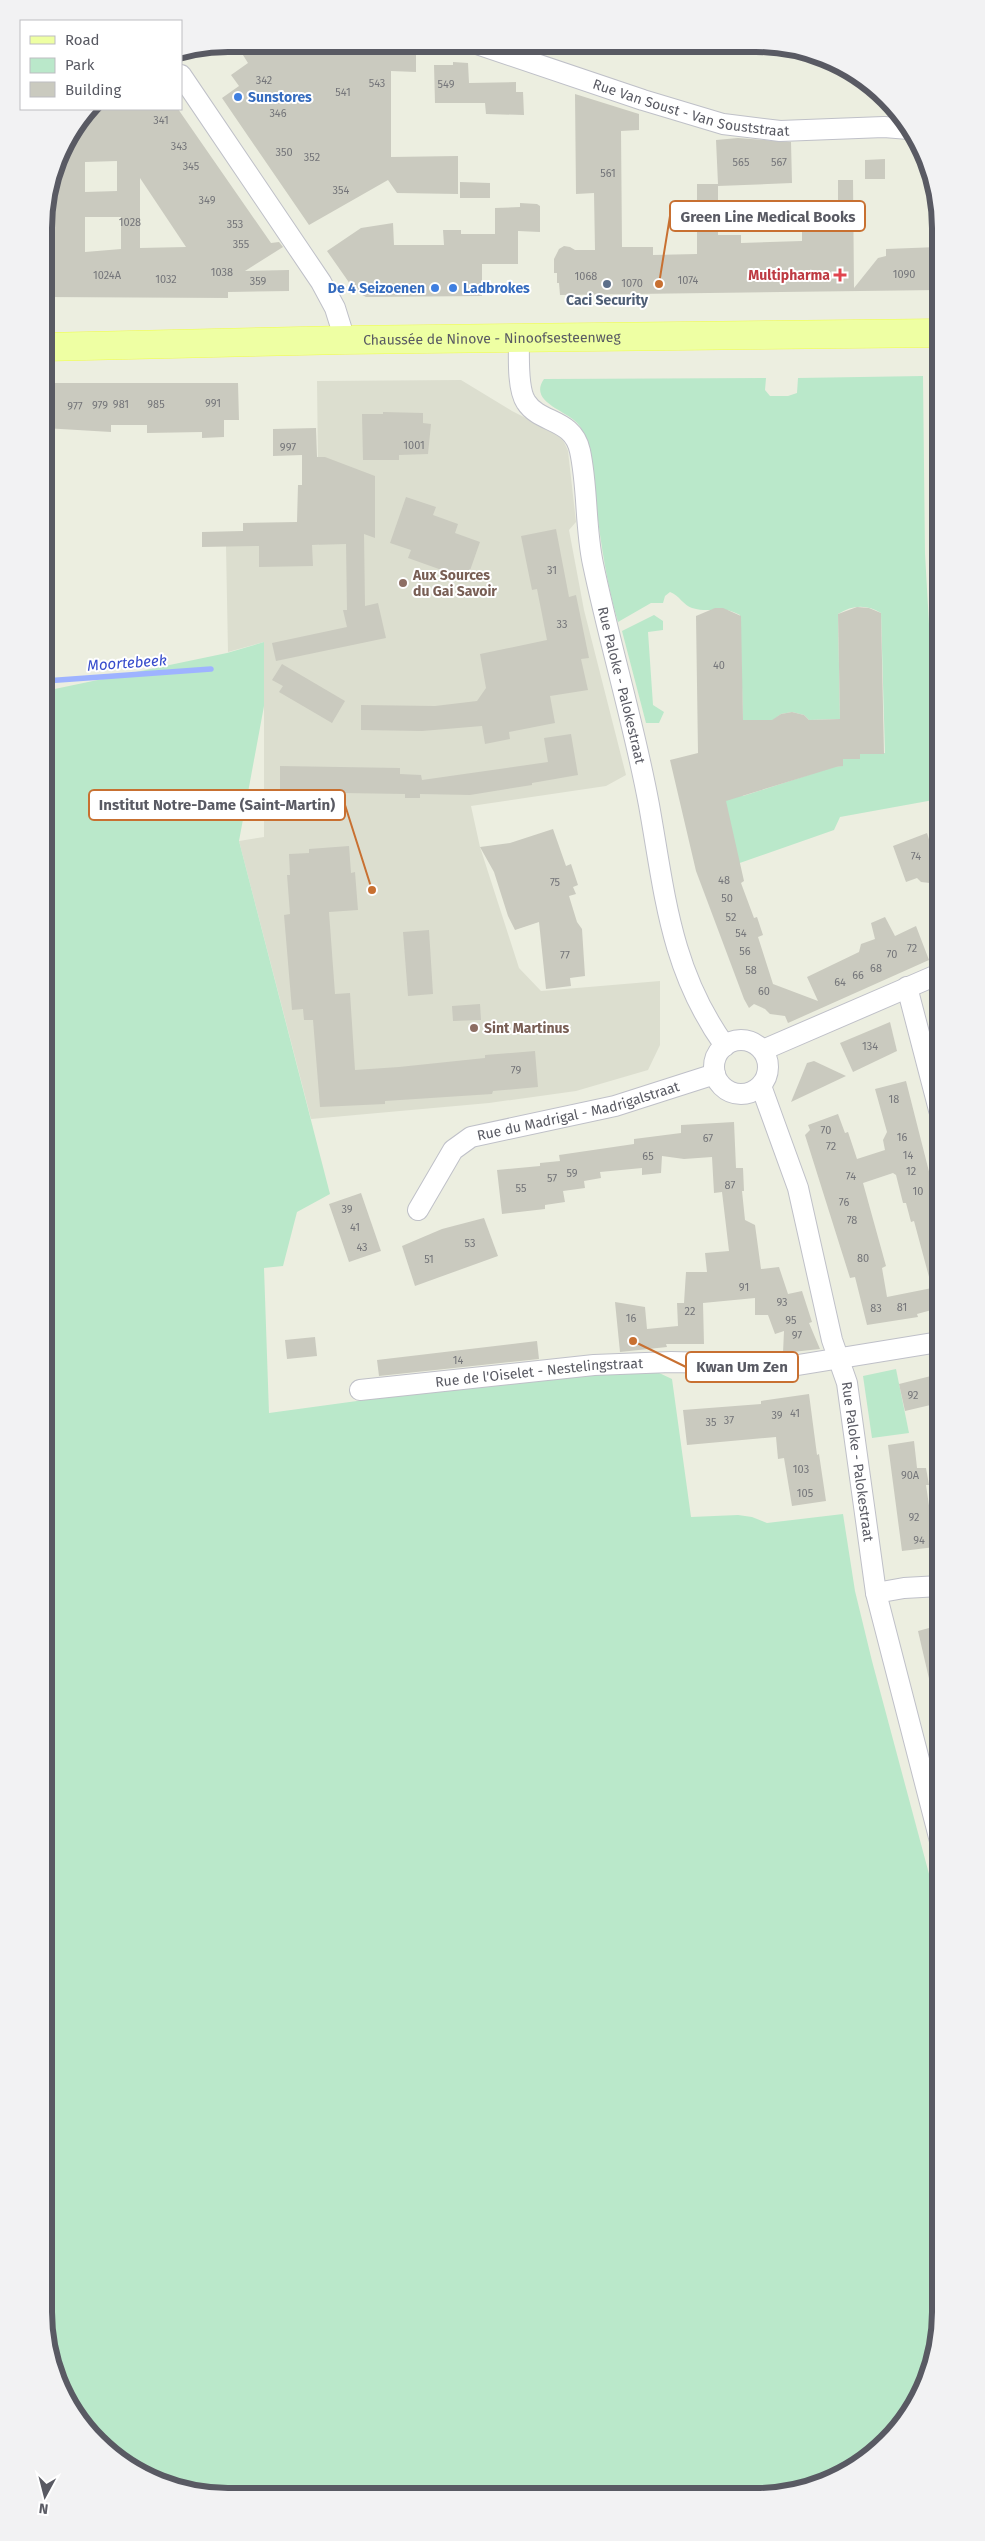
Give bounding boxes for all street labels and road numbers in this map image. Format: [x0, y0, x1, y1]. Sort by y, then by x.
street label: Rue Van Soust - Van Souststraat [591, 76, 791, 140]
street label: Chaussée de Ninove - Ninoofsesteenweg [363, 329, 622, 349]
street label: Rue Paloke - Palokestraat [594, 605, 649, 766]
street label: Rue du Madrigal - Madrigalstraat [476, 1078, 682, 1144]
street label: Rue de l'Oiselet - Nestelingstraat [434, 1355, 644, 1391]
street label: Rue Paloke - Palokestraat [838, 1380, 877, 1544]

